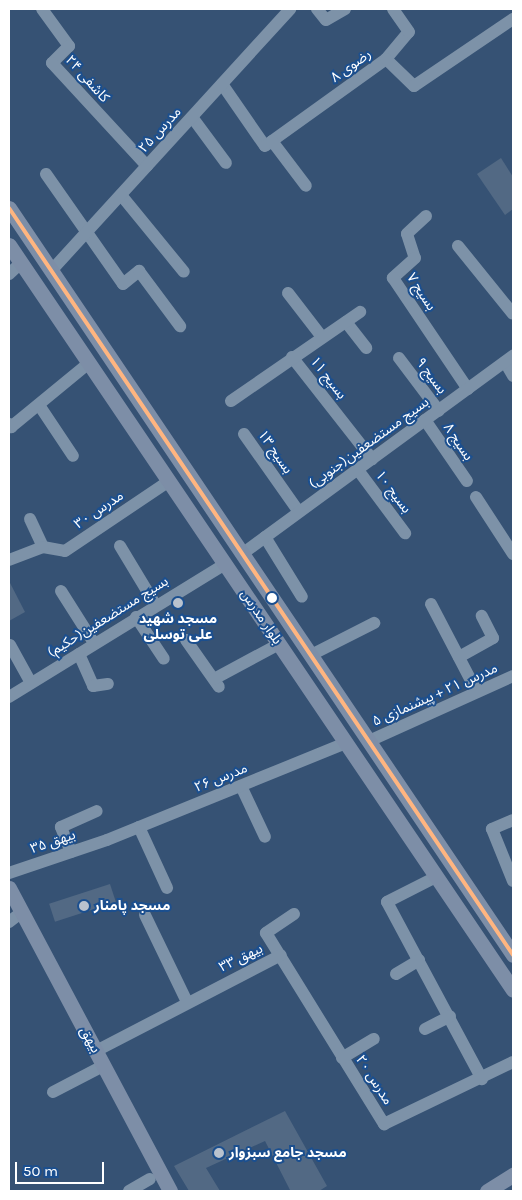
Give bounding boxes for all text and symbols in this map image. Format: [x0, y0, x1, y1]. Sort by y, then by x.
street label: رضوی ۸ [327, 46, 375, 86]
street label: کاشفی ۲۴ [62, 52, 112, 106]
street label: مدرس ۲۵ [135, 104, 185, 156]
street label: بسیج ۷ [403, 270, 439, 314]
street label: بسیج ۱۱ [306, 353, 350, 403]
street label: بسیج ۹ [412, 354, 450, 398]
street label: بسیج مستضعفین(جنوبی) [306, 394, 432, 492]
street label: بسیج ۸ [439, 420, 477, 464]
street label: بسیج ۱۳ [254, 427, 296, 477]
street label: بسیج ۱۰ [371, 467, 415, 517]
street label: مدرس ۳۰ [71, 487, 127, 533]
street label: بسیج مستضعفین(حکیم) [45, 573, 171, 661]
street label: بلوار مدرس [236, 586, 286, 648]
unlabelled marker [267, 593, 277, 603]
marker: مسجد شهید علی توسلی [172, 597, 184, 609]
place label: مسجد شهید علی توسلی [139, 611, 217, 644]
street label: مدرس ۲۱ + پیشنمازی ۵ [370, 660, 500, 730]
street label: مدرس ۲۶ [192, 760, 250, 796]
street label: بیهق ۳۵ [28, 826, 78, 858]
place label: مسجد پامنار [94, 898, 170, 914]
marker: مسجد پامنار [78, 900, 90, 912]
street label: بیهق ۳۳ [216, 940, 266, 976]
street label: بیهق [76, 1024, 104, 1056]
street label: مدرس ۲۰ [352, 1052, 396, 1108]
place label: مسجد جامع سبزوار [229, 1145, 347, 1161]
marker: مسجد جامع سبزوار [213, 1147, 225, 1159]
scale bar [18, 1152, 106, 1184]
text: 50 m [23, 1162, 58, 1180]

